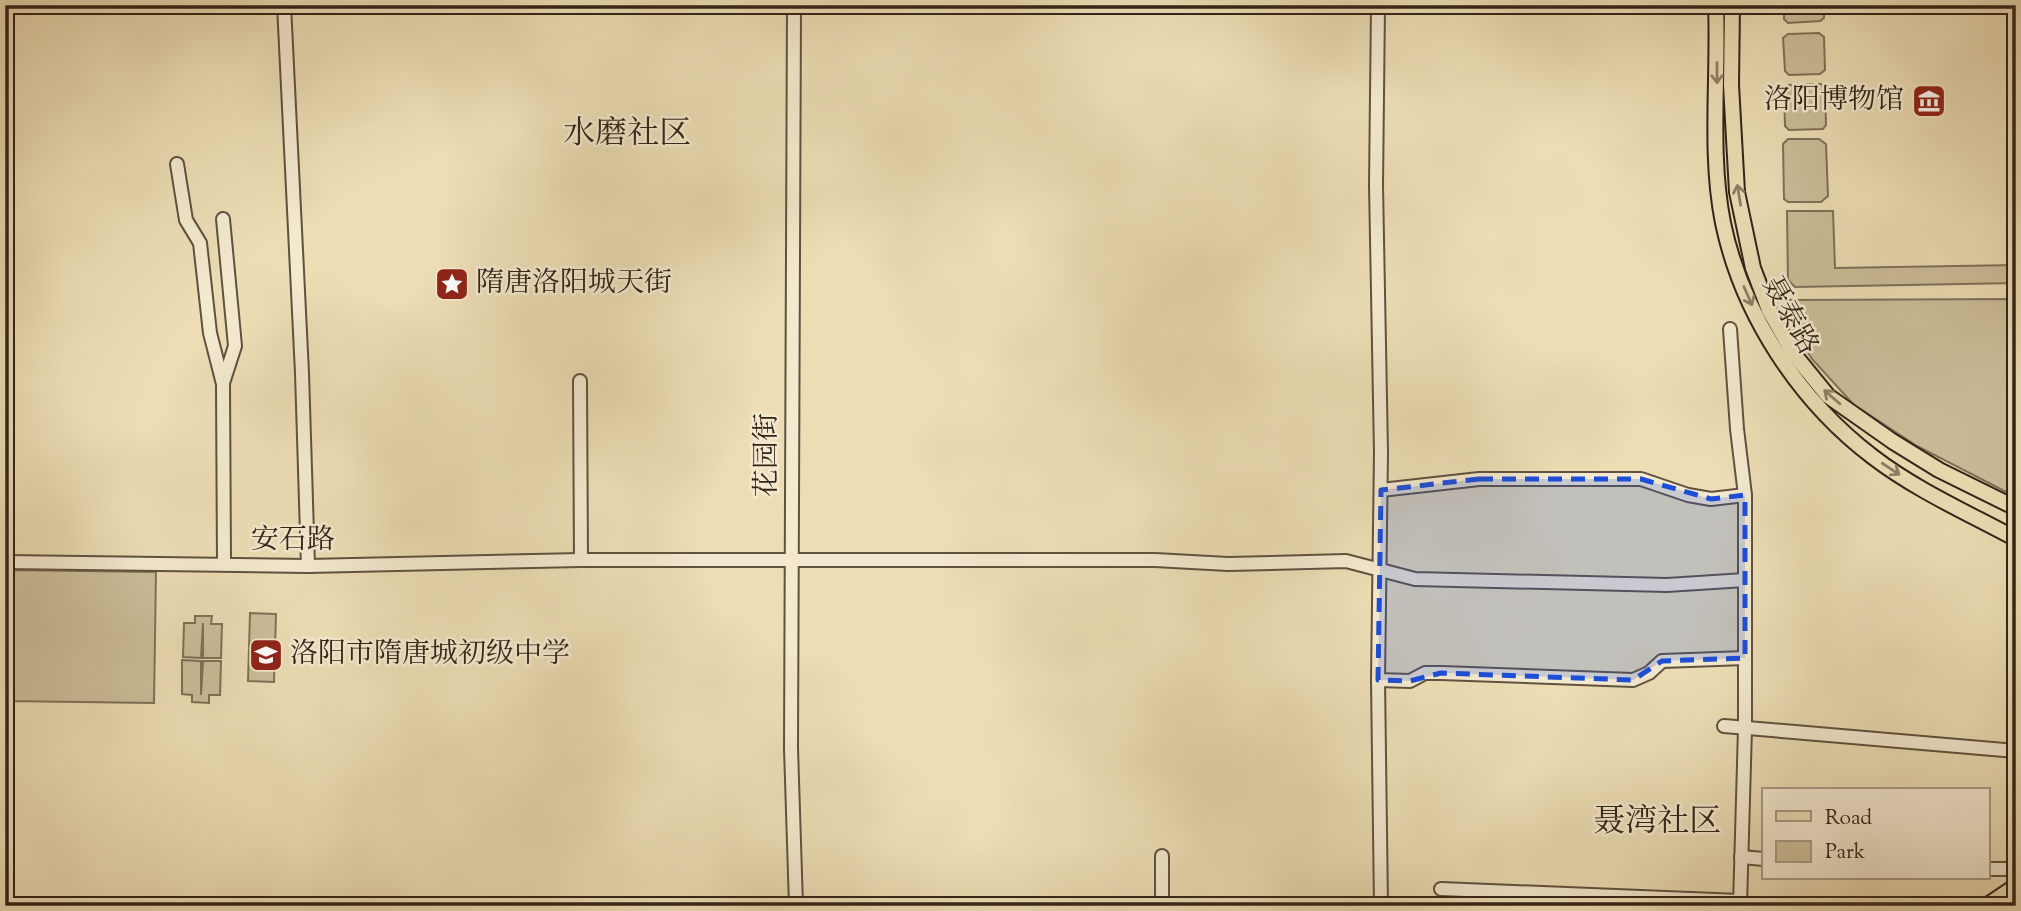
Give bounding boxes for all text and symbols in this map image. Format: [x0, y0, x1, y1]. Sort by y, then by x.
one-way arrow [1710, 62, 1724, 85]
place label: 洛阳博物馆 [1764, 81, 1904, 121]
museum icon: 洛阳博物馆 [1910, 82, 1948, 120]
district label: 水磨社区 [563, 112, 691, 158]
one-way arrow [1732, 184, 1745, 207]
place label: 隋唐洛阳城天街 [476, 264, 672, 304]
place icon: 隋唐洛阳城天街 [433, 265, 471, 303]
street label: 聂泰路 [1751, 270, 1827, 362]
one-way arrow [1742, 285, 1755, 307]
one-way arrow [1823, 389, 1841, 405]
street label: 花园街 [748, 413, 788, 497]
one-way arrow [1881, 462, 1900, 476]
street label: 安石路 [251, 521, 335, 561]
place label: 洛阳市隋唐城初级中学 [290, 635, 570, 675]
school or university icon: 洛阳市隋唐城初级中学 [247, 636, 285, 674]
legend [1762, 788, 1990, 880]
district label: 聂湾社区 [1593, 800, 1721, 846]
text: Road [1825, 804, 1872, 834]
text: Park [1825, 838, 1866, 868]

